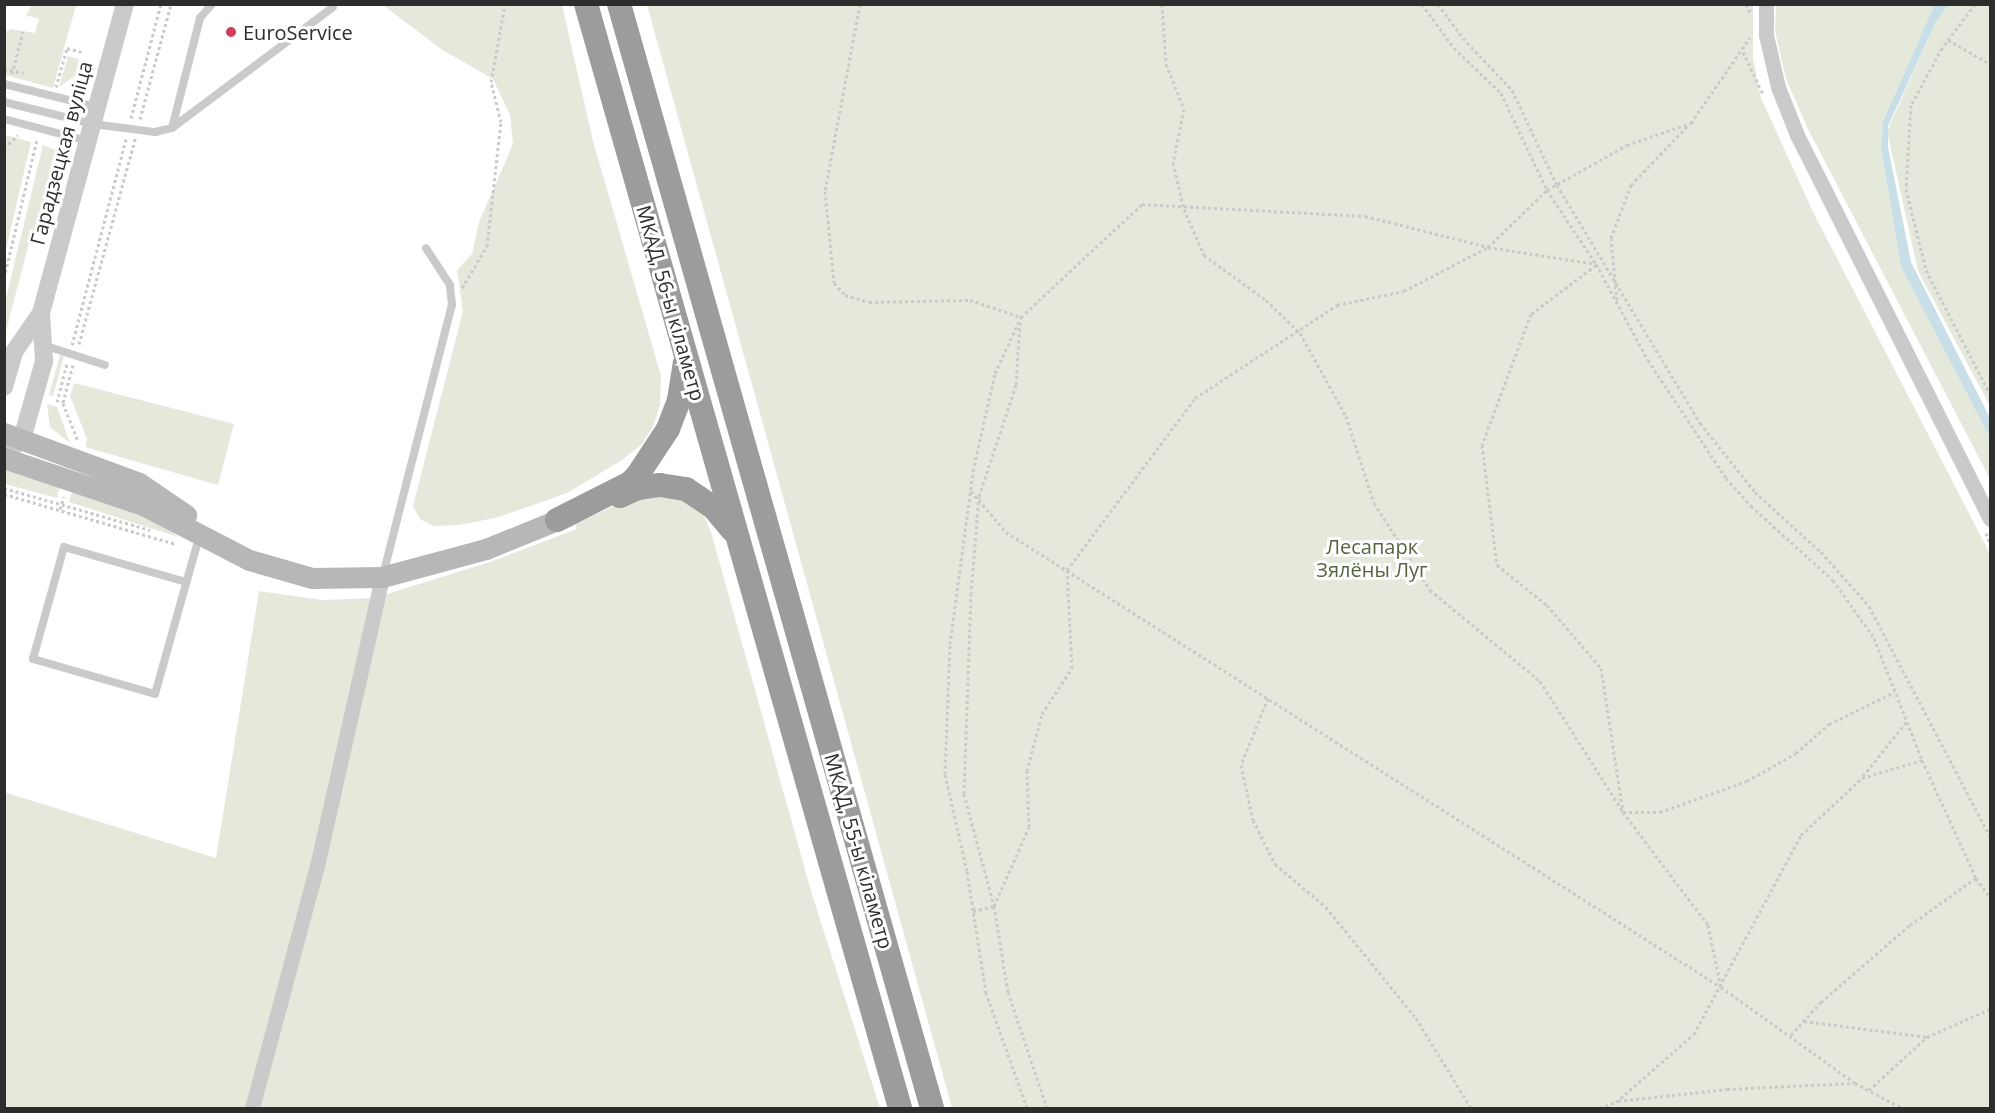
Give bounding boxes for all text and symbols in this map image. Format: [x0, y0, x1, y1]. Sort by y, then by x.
place label: EuroService [243, 20, 353, 44]
marker: EuroService [224, 25, 238, 39]
street label: Гарадзецкая вуліца [25, 59, 97, 247]
street label: МКАД, 56-ы кіламетр [632, 202, 710, 404]
park label: Лесапарк Зялёны Луг [1316, 534, 1428, 581]
street label: МКАД, 55-ы кіламетр [820, 750, 898, 952]

